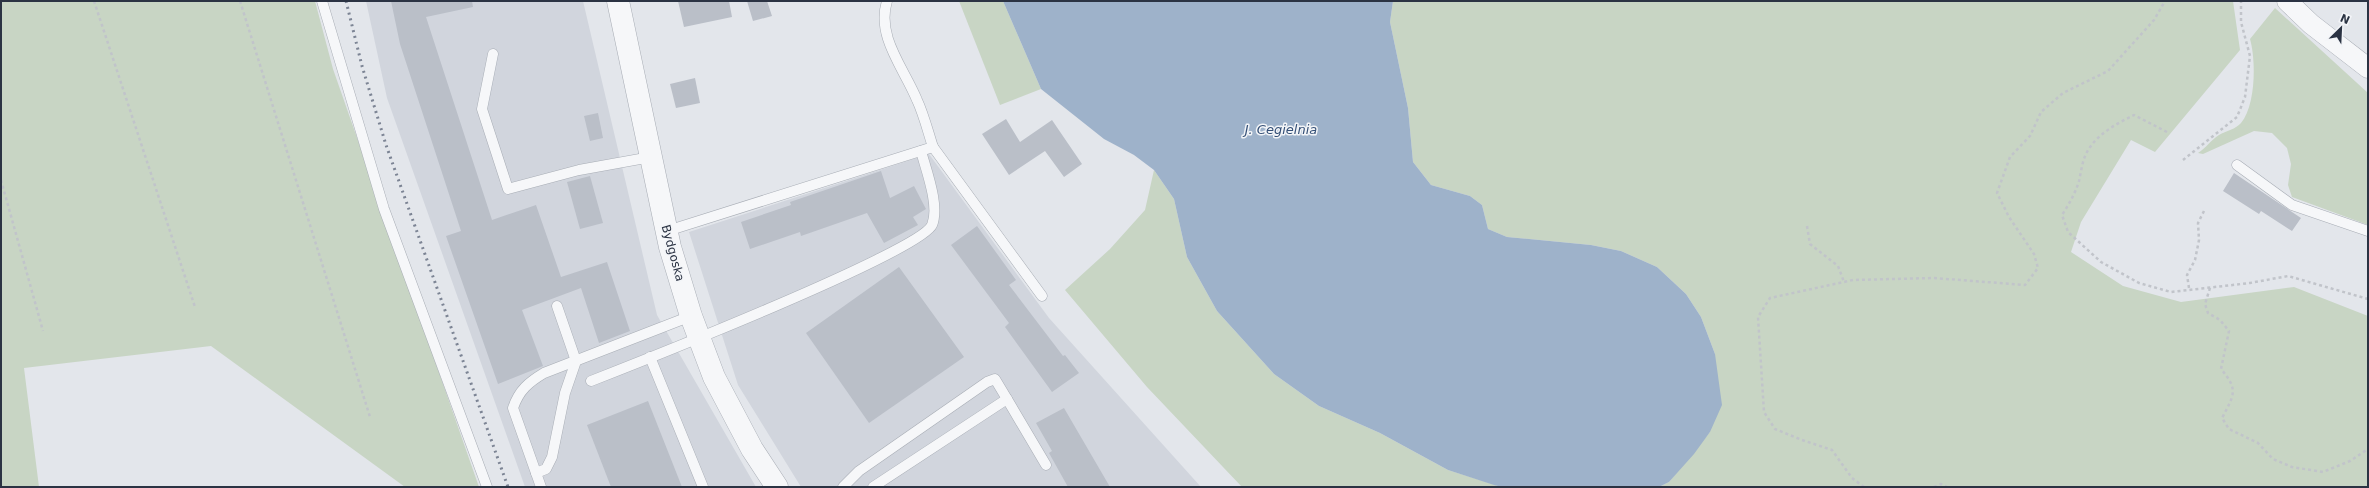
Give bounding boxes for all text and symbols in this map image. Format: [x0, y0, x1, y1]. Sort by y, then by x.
north arrow [2321, 8, 2361, 48]
text: N [2338, 12, 2352, 27]
water label: J. Cegielnia [1242, 122, 1317, 137]
street label: Bydgoska [659, 223, 687, 283]

